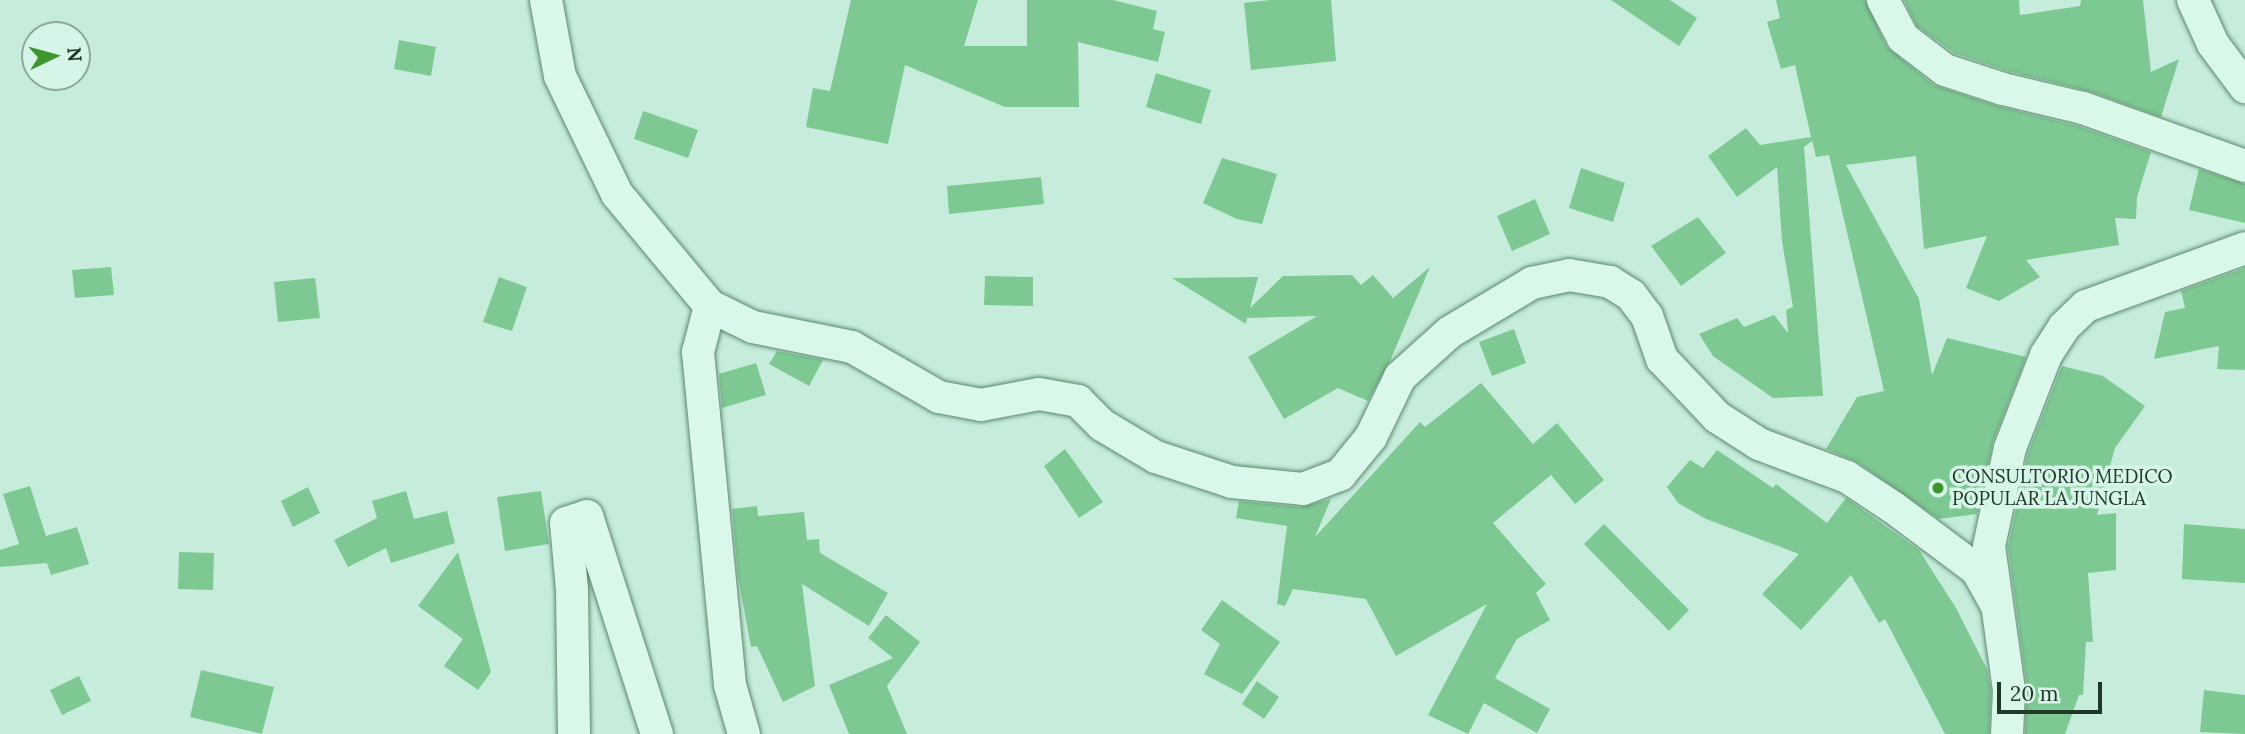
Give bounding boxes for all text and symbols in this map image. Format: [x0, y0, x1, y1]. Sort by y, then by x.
north arrow [21, 21, 91, 91]
text: N [62, 46, 88, 63]
place label: CONSULTORIO MEDICO POPULAR LA JUNGLA [1952, 466, 2173, 510]
marker: CONSULTORIO MEDICO POPULAR LA JUNGLA [1930, 480, 1946, 496]
scale bar [2000, 668, 2105, 712]
text: 20 m [2010, 680, 2059, 707]

